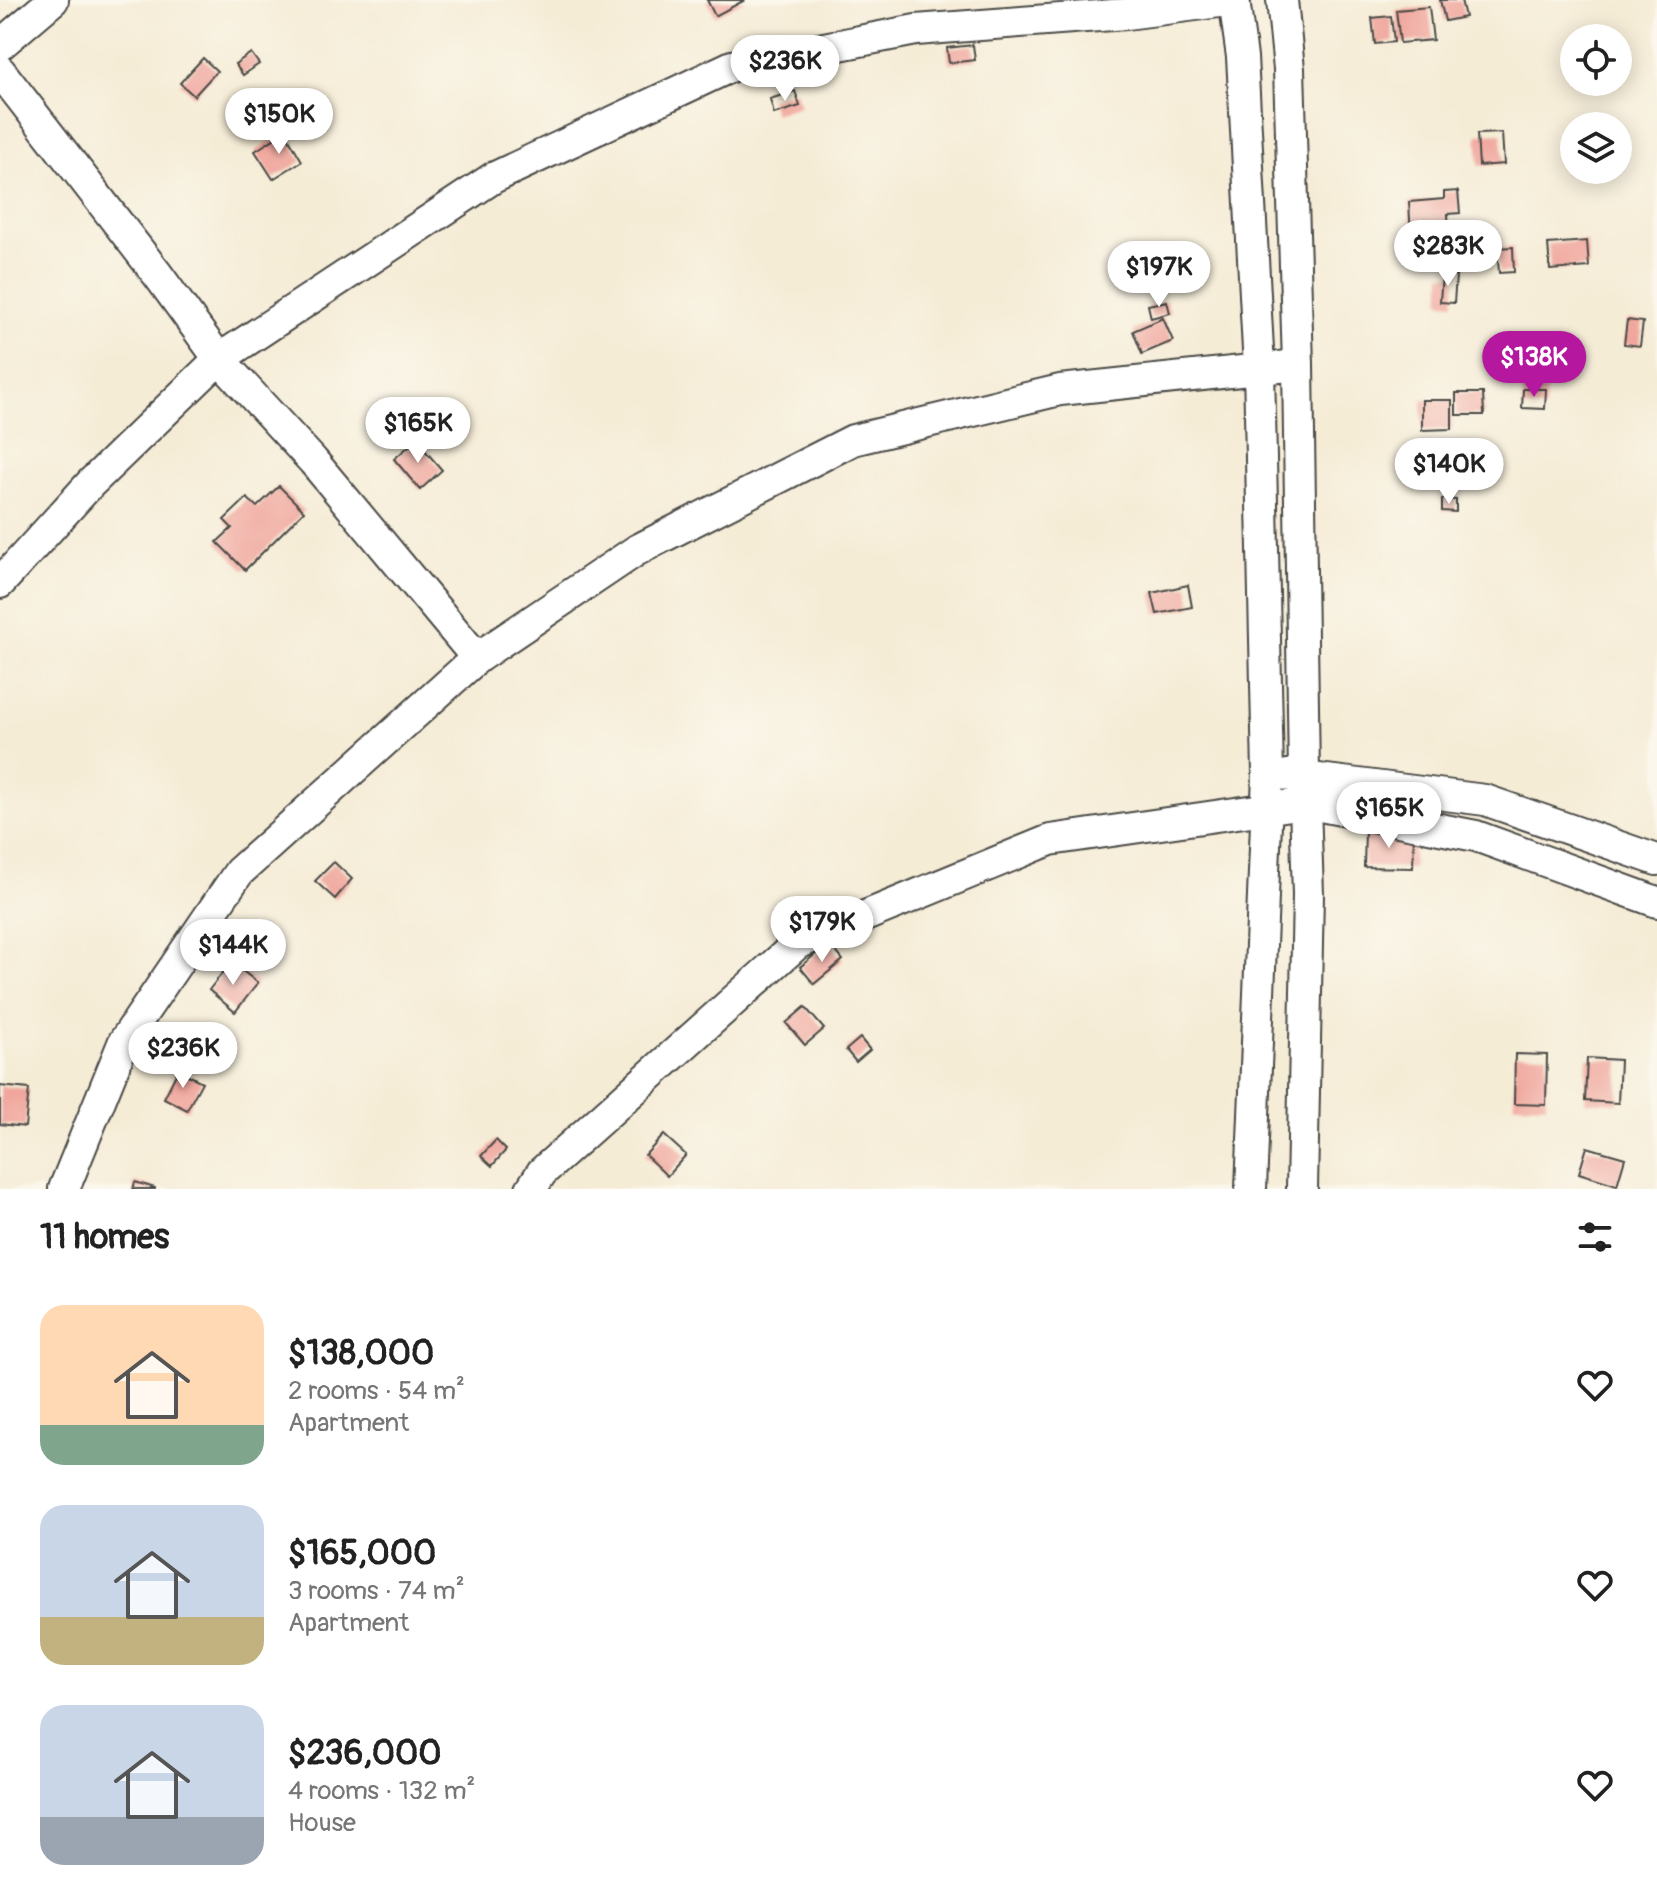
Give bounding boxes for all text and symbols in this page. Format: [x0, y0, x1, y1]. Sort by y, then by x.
map controls [1560, 24, 1632, 184]
button: locate [1560, 24, 1632, 96]
pin: $236K [729, 35, 841, 103]
text: $236K [748, 45, 822, 77]
pin: $150K [223, 88, 335, 156]
text: $150K [243, 98, 315, 130]
button: layers [1560, 112, 1632, 184]
pin: $283K [1392, 220, 1504, 288]
text: $283K [1412, 230, 1484, 262]
pin: $197K [1103, 241, 1215, 309]
text: $197K [1125, 251, 1193, 283]
pin: $138K [1478, 331, 1590, 399]
text: $138K [1500, 341, 1568, 373]
pin: $165K [362, 397, 474, 465]
text: $165K [383, 407, 453, 439]
pin: $140K [1393, 438, 1505, 506]
text: $140K [1413, 448, 1485, 480]
pin: $165K [1333, 782, 1445, 850]
text: $165K [1354, 792, 1424, 824]
pin: $179K [766, 896, 878, 964]
text: $179K [788, 906, 856, 938]
pin: $144K [177, 919, 289, 987]
text: $144K [198, 929, 268, 961]
pin: $236K [127, 1022, 239, 1090]
text: $236K [146, 1032, 220, 1064]
icon: filters [1573, 1215, 1617, 1259]
text: 11 homes [40, 1216, 169, 1259]
text: $138,000 [288, 1332, 434, 1375]
icon: home [104, 1337, 200, 1433]
icon: heart [1573, 1363, 1617, 1407]
text: 2 rooms · 54 m² [288, 1375, 465, 1407]
text: Apartment [288, 1407, 409, 1439]
text: $165,000 [288, 1532, 436, 1575]
icon: home [104, 1537, 200, 1633]
icon: heart [1573, 1563, 1617, 1607]
text: 3 rooms · 74 m² [288, 1575, 465, 1607]
text: Apartment [288, 1607, 409, 1639]
text: $236,000 [288, 1732, 441, 1775]
icon: home [104, 1737, 200, 1833]
icon: heart [1573, 1763, 1617, 1807]
text: 4 rooms · 132 m² [288, 1775, 476, 1807]
text: House [288, 1807, 356, 1839]

